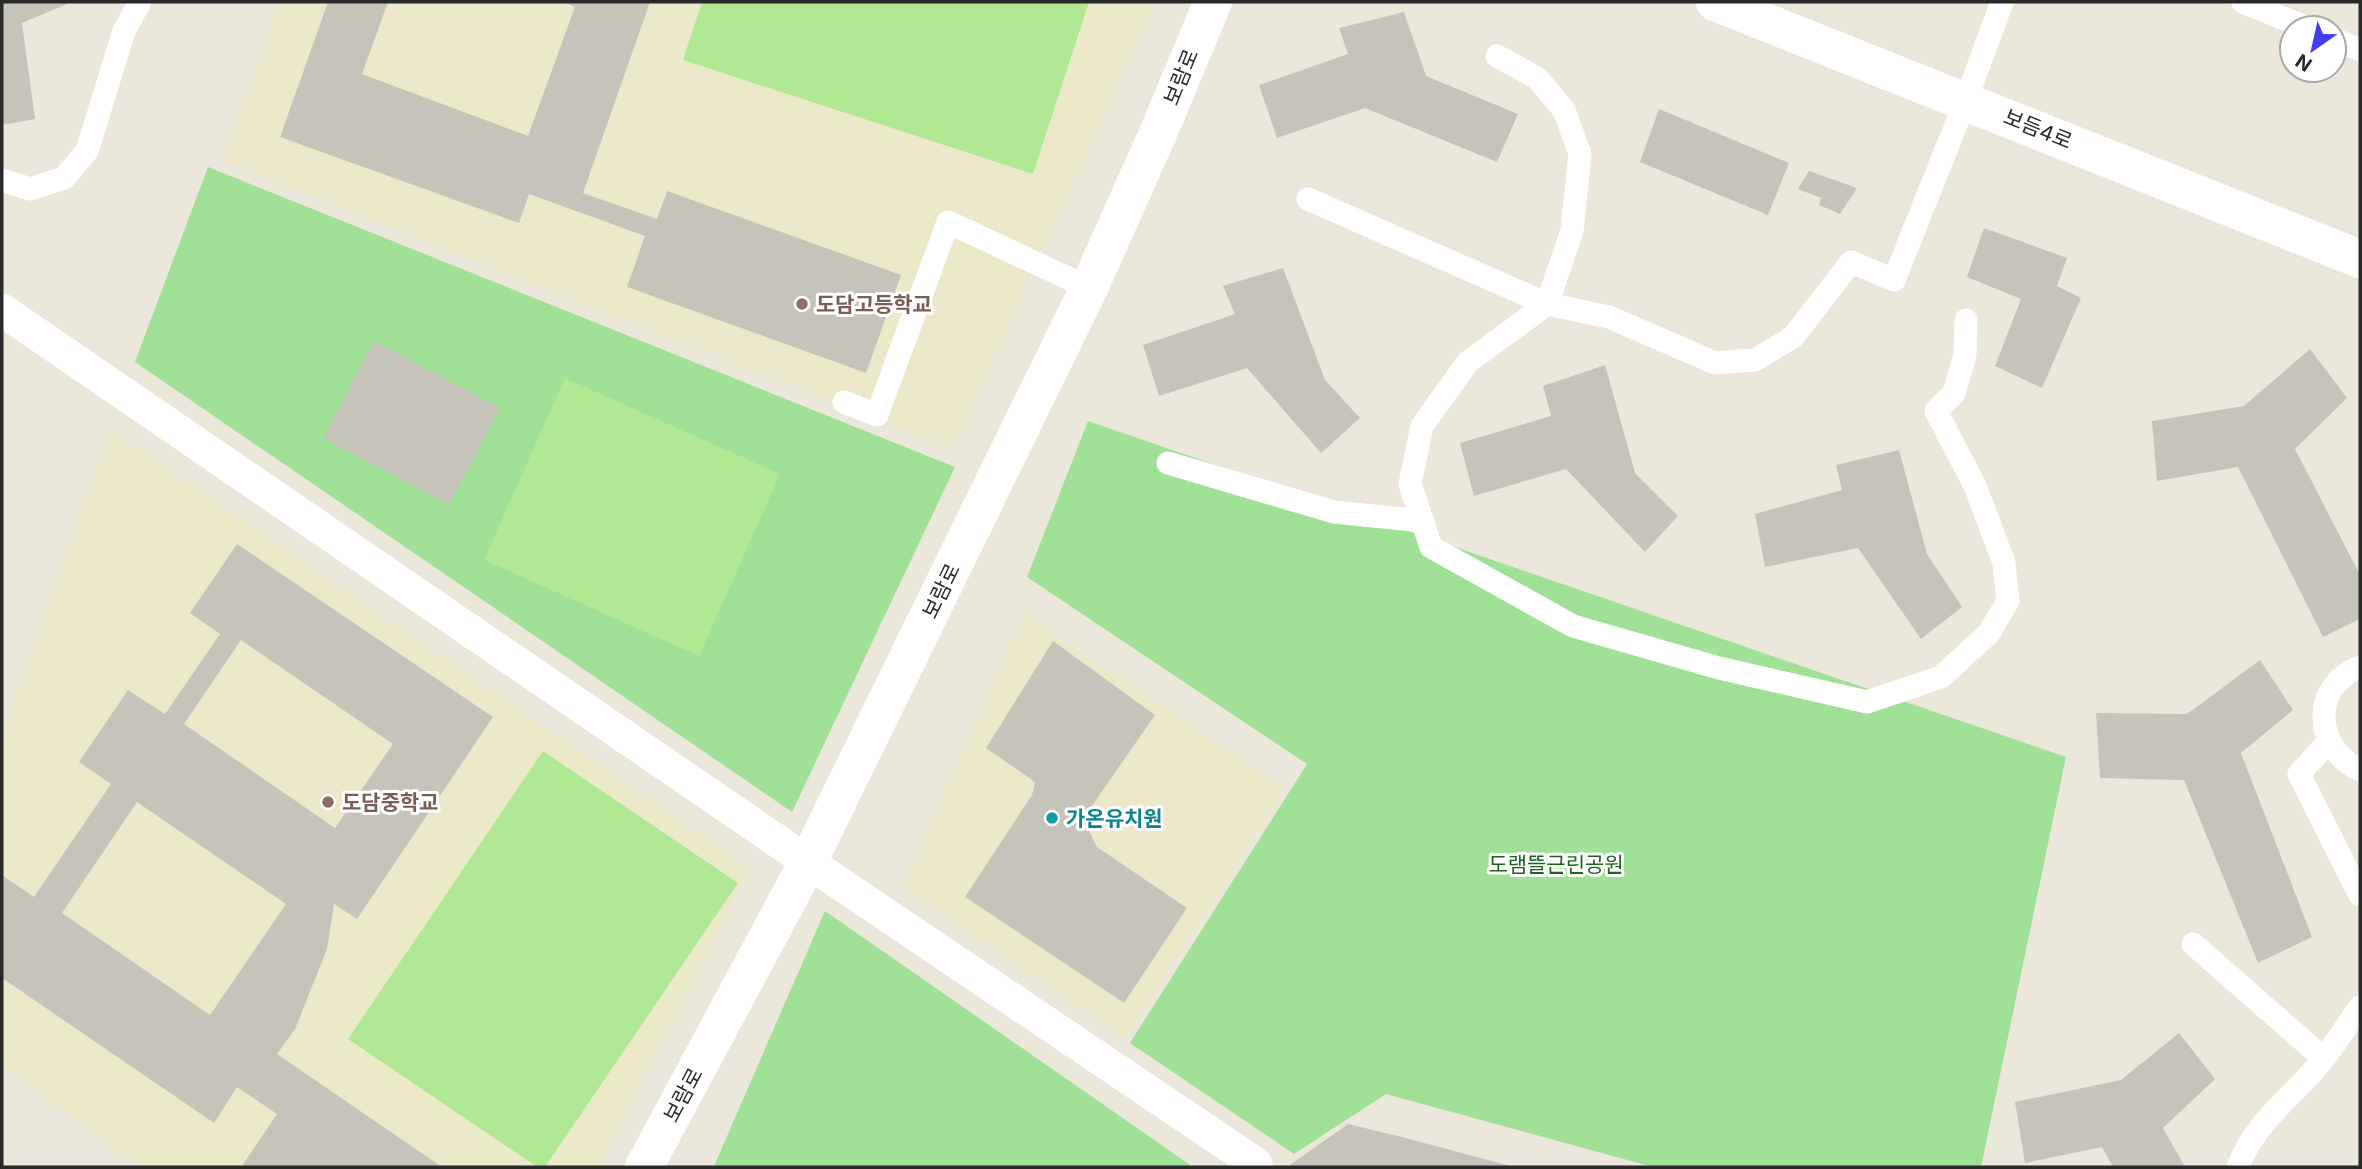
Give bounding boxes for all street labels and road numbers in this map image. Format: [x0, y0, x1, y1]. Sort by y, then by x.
street label: 보람로 [1159, 45, 1203, 109]
street label: 보듬4로 [2000, 104, 2076, 154]
street label: 보람로 [917, 559, 965, 623]
street label: 보람로 [658, 1064, 708, 1126]

